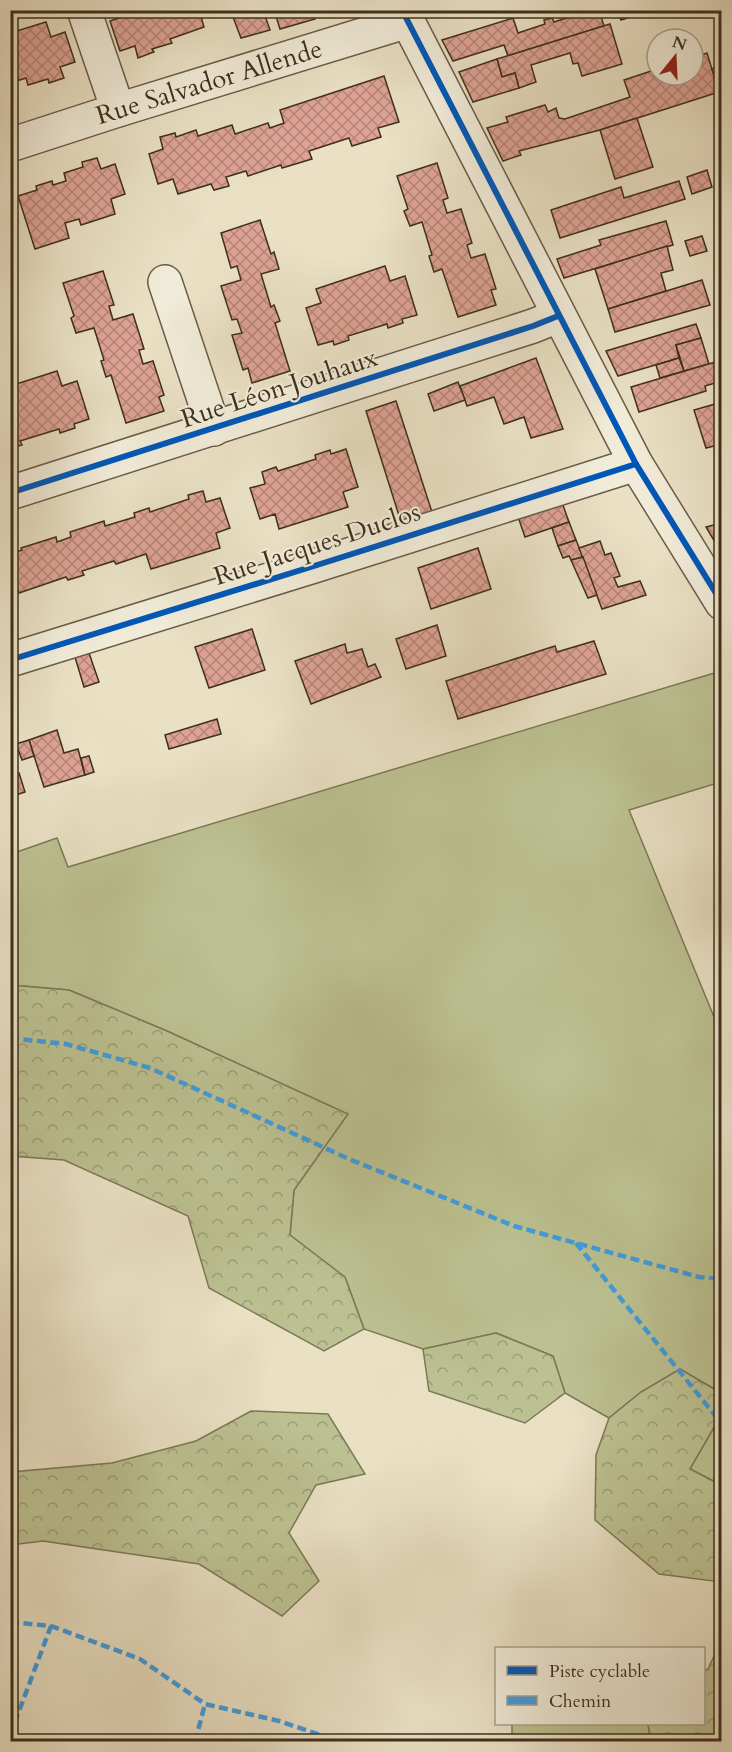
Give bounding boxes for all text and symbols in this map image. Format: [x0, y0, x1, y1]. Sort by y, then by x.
north arrow [645, 27, 705, 87]
street label: Rue Salvador Allende [92, 31, 326, 133]
text: N [669, 31, 689, 56]
street label: Rue Léon Jouhaux [176, 340, 382, 436]
street label: Rue Jacques Duclos [209, 494, 425, 594]
legend [495, 1647, 705, 1725]
text: Piste cyclable [549, 1659, 650, 1684]
text: Chemin [549, 1689, 612, 1714]

